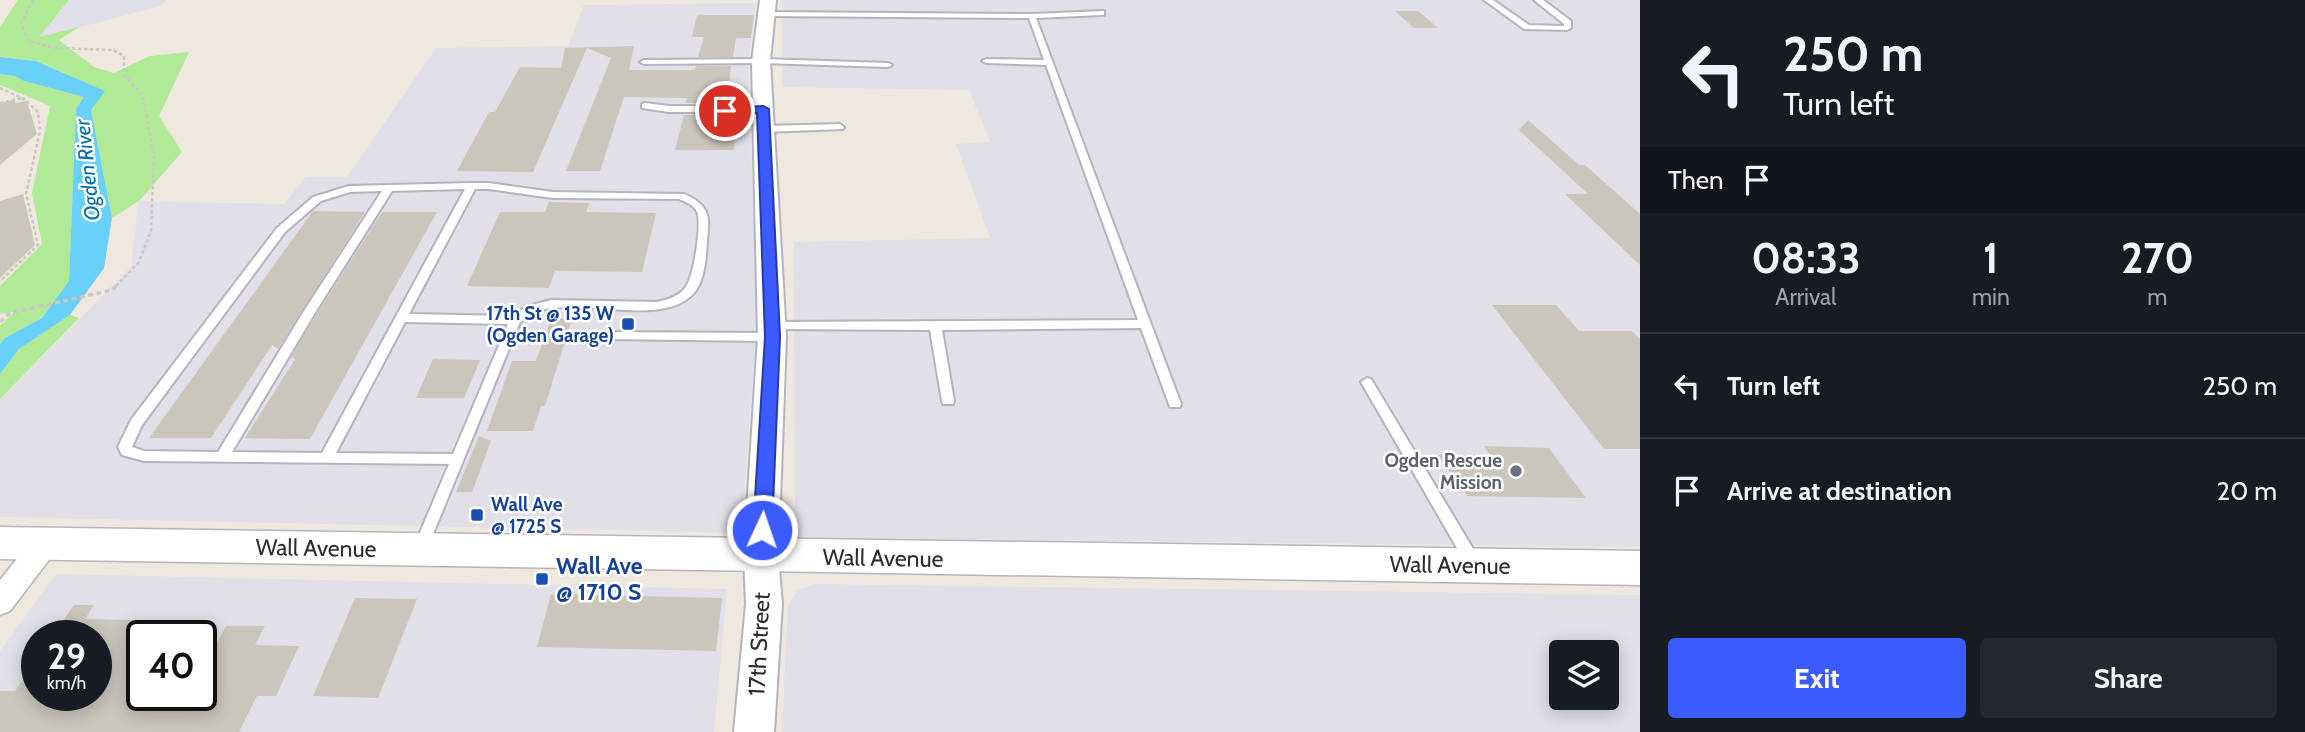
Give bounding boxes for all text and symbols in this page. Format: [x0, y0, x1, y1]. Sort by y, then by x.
text: 250 m [1783, 24, 1923, 83]
icon: left [1668, 28, 1759, 119]
pin [695, 81, 755, 141]
text: Turn left [1783, 84, 1894, 123]
icon: arrive [706, 92, 744, 130]
water label: Ogden River [69, 117, 105, 222]
icon: arrive [1738, 161, 1776, 199]
text: Then [1668, 164, 1724, 196]
text: 08:33 [1751, 232, 1861, 284]
text: 1 [1983, 232, 1999, 284]
text: 270 [2121, 232, 2194, 284]
text: Arrival [1775, 283, 1837, 311]
text: min [1972, 283, 2010, 311]
text: m [2147, 283, 2167, 311]
place label: 17th St @ 135 W (Ogden Garage) [486, 302, 615, 347]
marker: 17th St @ 135 W (Ogden Garage) [620, 316, 636, 332]
icon: left [1668, 367, 1706, 405]
text: Turn left [1727, 370, 1820, 402]
text: 250 m [2203, 370, 2277, 402]
place label: Ogden Rescue Mission [1385, 449, 1502, 494]
marker: Ogden Rescue Mission [1508, 463, 1524, 479]
icon: arrive [1668, 472, 1706, 510]
text: Arrive at destination [1727, 475, 1952, 507]
text: 20 m [2217, 475, 2277, 507]
place label: Wall Ave @ 1725 S [491, 493, 563, 538]
position arrow [725, 493, 799, 567]
marker: Wall Ave @ 1725 S [469, 507, 485, 523]
street label: Wall Avenue [255, 533, 377, 563]
street label: Wall Avenue [822, 543, 944, 573]
street label: Wall Avenue [1389, 550, 1511, 580]
place label: Wall Ave @ 1710 S [556, 552, 643, 606]
marker: Wall Ave @ 1710 S [534, 571, 550, 587]
street label: 17th Street [742, 591, 776, 696]
speed limit sign: 40 [126, 620, 217, 711]
text: 29 [47, 635, 86, 678]
button: Exit [1668, 638, 1966, 718]
button: Share [1980, 638, 2277, 718]
map controls [1549, 640, 1619, 710]
button: layers [1549, 640, 1619, 710]
text: km/h [47, 672, 86, 694]

